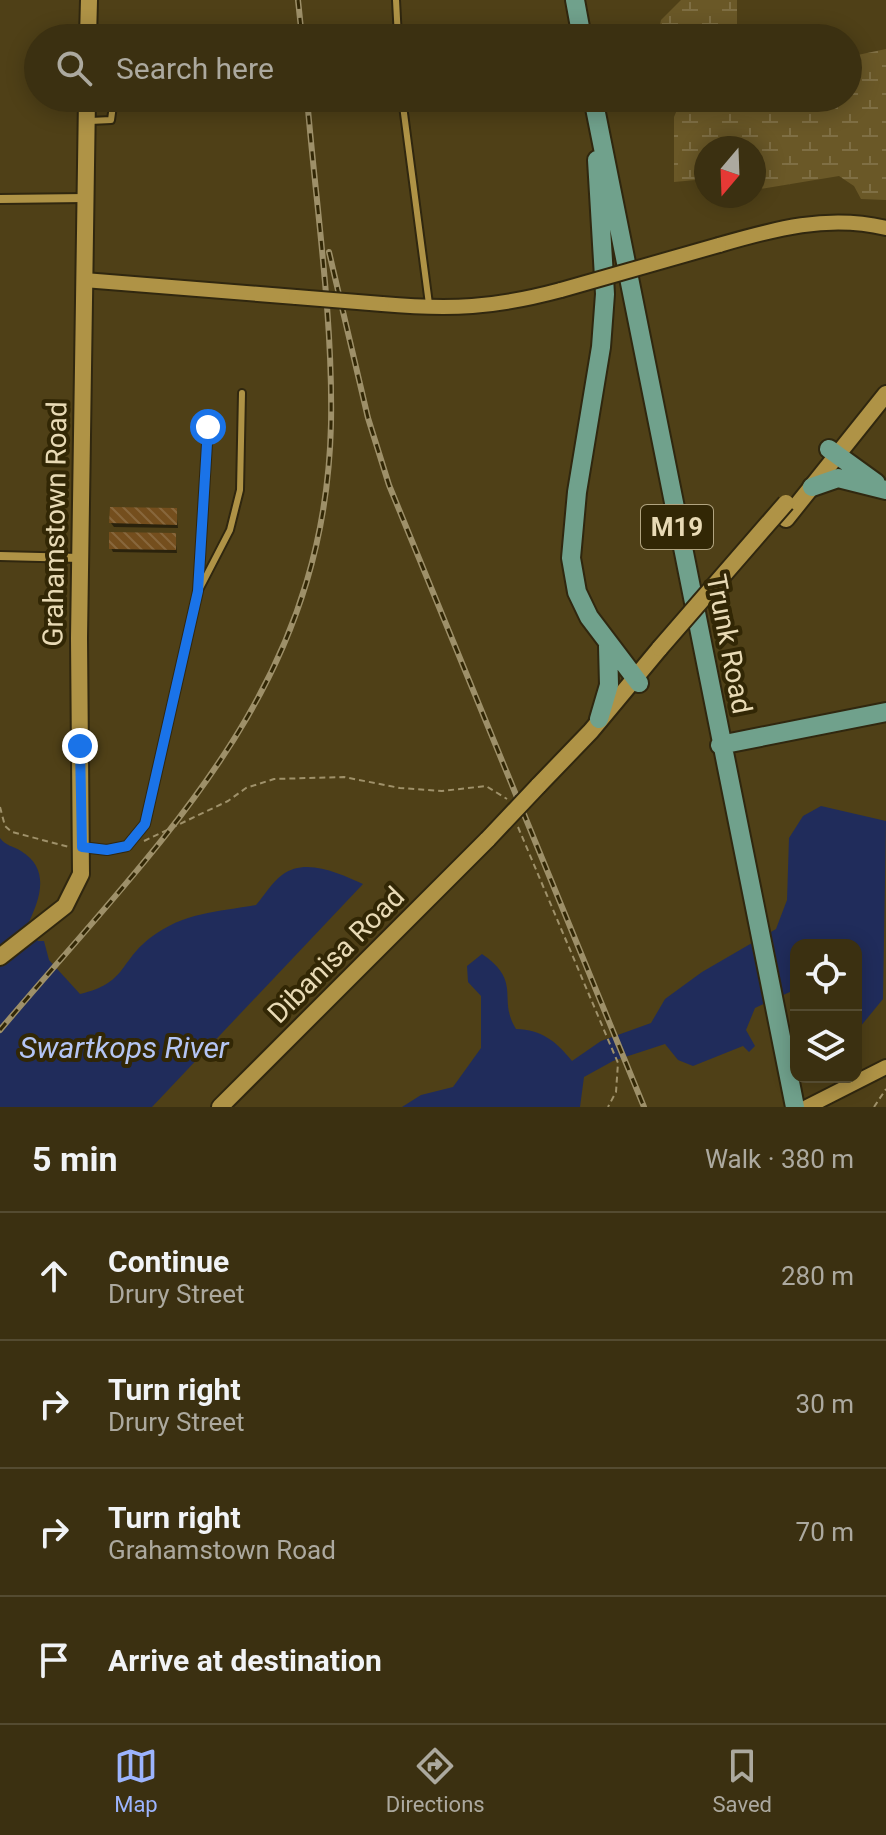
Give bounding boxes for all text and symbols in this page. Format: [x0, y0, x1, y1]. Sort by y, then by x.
search box [24, 24, 862, 112]
icon: search [52, 46, 96, 90]
text: Search here [116, 51, 274, 86]
north arrow [694, 136, 766, 208]
street label: Grahamstown Road [36, 401, 74, 647]
route start [190, 409, 226, 445]
road number: M19 [641, 505, 713, 549]
street label: Trunk Road [699, 571, 759, 717]
route end [62, 728, 98, 764]
street label: Dibanisa Road [261, 880, 411, 1030]
map controls [790, 939, 862, 1083]
button: locate [790, 939, 862, 1011]
button: layers [790, 1011, 862, 1083]
water label: Swartkops River [19, 1030, 230, 1065]
text: 5 min [32, 1139, 117, 1179]
text: Walk · 380 m [705, 1144, 854, 1174]
text: Continue [108, 1244, 229, 1279]
icon: ahead [32, 1254, 76, 1298]
text: 280 m [781, 1261, 854, 1291]
text: Drury Street [108, 1279, 245, 1309]
text: Turn right [108, 1372, 241, 1407]
icon: right [32, 1382, 76, 1426]
text: 30 m [796, 1389, 854, 1419]
text: Drury Street [108, 1407, 245, 1437]
text: Turn right [108, 1500, 241, 1535]
icon: right [32, 1510, 76, 1554]
text: 70 m [796, 1517, 854, 1547]
text: Grahamstown Road [108, 1535, 336, 1565]
icon: arrive [32, 1638, 76, 1682]
text: Arrive at destination [108, 1643, 382, 1678]
tab: Map [114, 1744, 158, 1817]
tab: Directions [386, 1744, 485, 1817]
tab: Saved [713, 1744, 772, 1817]

